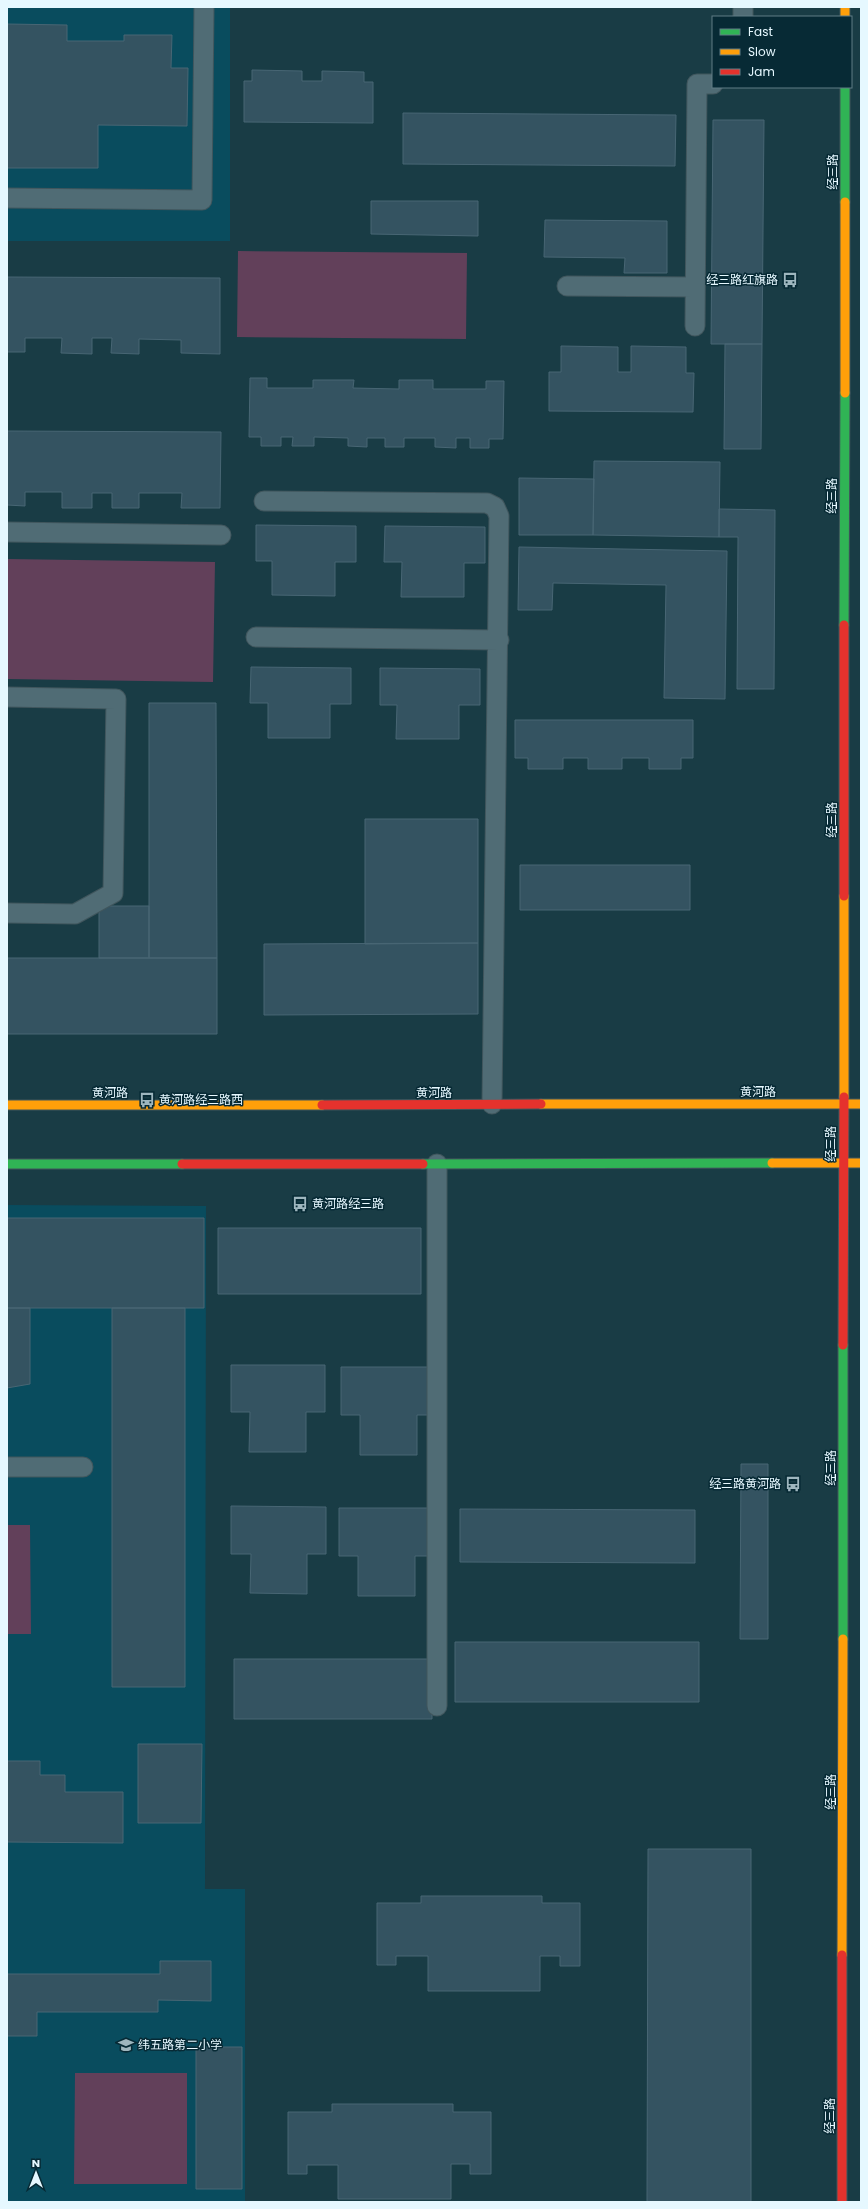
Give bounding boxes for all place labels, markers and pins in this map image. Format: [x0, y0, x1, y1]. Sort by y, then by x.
place label: 经三路红旗路 [706, 271, 778, 288]
bus stop icon: 经三路红旗路 [781, 271, 799, 289]
bus stop icon: 黄河路经三路西 [138, 1091, 156, 1109]
place label: 黄河路经三路西 [159, 1091, 243, 1108]
bus stop icon: 黄河路经三路 [291, 1195, 309, 1213]
place label: 黄河路经三路 [312, 1195, 384, 1212]
place label: 经三路黄河路 [709, 1475, 781, 1492]
bus stop icon: 经三路黄河路 [784, 1475, 802, 1493]
school or university icon: 纬五路第二小学 [117, 2036, 135, 2054]
place label: 纬五路第二小学 [138, 2036, 222, 2053]

